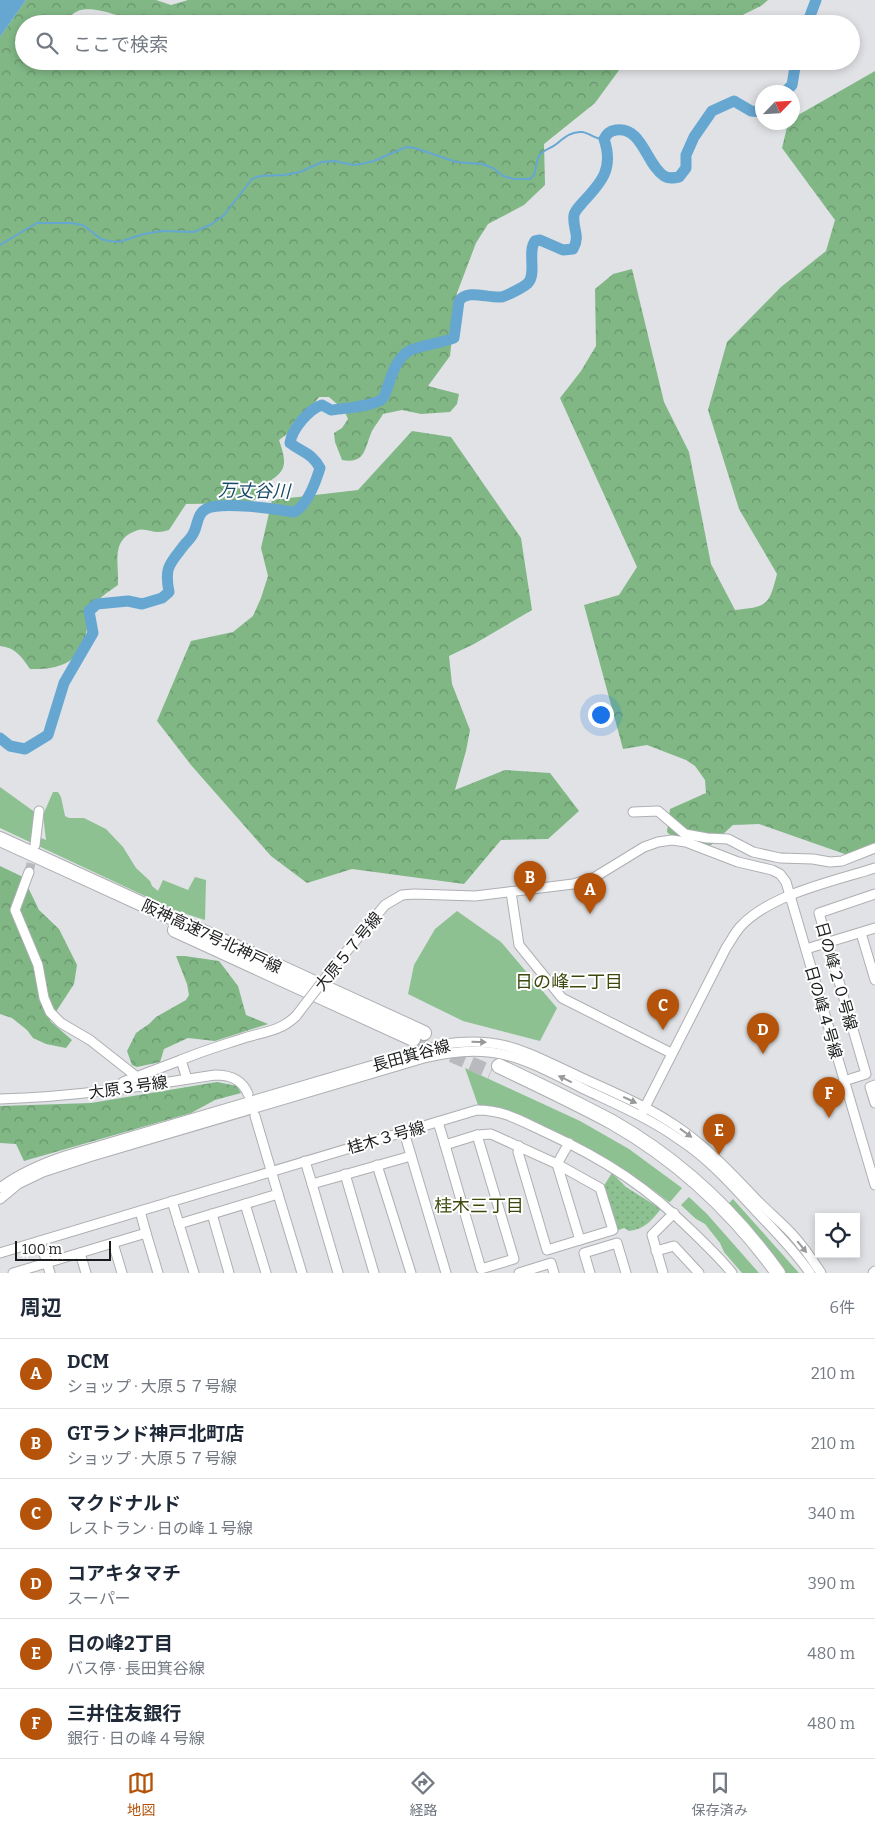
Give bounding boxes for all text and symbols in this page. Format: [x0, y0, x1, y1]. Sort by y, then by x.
search box [15, 15, 860, 70]
icon: search [33, 29, 61, 57]
text: ここで検索 [73, 33, 168, 56]
north arrow [755, 85, 800, 130]
water label: 万丈谷川 [218, 479, 292, 503]
your location [588, 702, 614, 728]
pin: B [514, 861, 546, 902]
pin: A [574, 873, 606, 914]
street label: 阪神高速7号北神戸線 [139, 896, 285, 977]
street label: 大原５７号線 [311, 908, 386, 995]
street label: 日の峰２０号線 [812, 920, 861, 1033]
street label: 日の峰４号線 [801, 963, 846, 1061]
district label: 日の峰二丁目 [515, 971, 623, 993]
pin: C [647, 989, 679, 1030]
pin: D [747, 1013, 779, 1054]
street label: 長田箕谷線 [370, 1036, 452, 1075]
one-way arrow [472, 1038, 488, 1046]
street label: 大原３号線 [87, 1073, 169, 1102]
one-way arrow [558, 1075, 572, 1083]
pin: F [813, 1077, 845, 1118]
one-way arrow [622, 1096, 637, 1105]
pin: E [703, 1114, 735, 1155]
street label: 桂木３号線 [345, 1117, 427, 1158]
one-way arrow [679, 1128, 693, 1138]
district label: 桂木三丁目 [434, 1195, 524, 1217]
map controls [815, 1213, 860, 1258]
button: locate [815, 1213, 860, 1258]
scale bar [15, 1238, 111, 1261]
one-way arrow [797, 1240, 808, 1253]
text: 100 m [22, 1241, 62, 1258]
text: 周辺 [20, 1295, 62, 1321]
text: 6件 [830, 1298, 855, 1317]
text: DCM [67, 1350, 109, 1373]
text: A [30, 1364, 42, 1383]
text: 210 m [811, 1364, 855, 1383]
text: ショップ · 大原５７号線 [67, 1377, 237, 1396]
text: GTランド神戸北町店 [67, 1422, 244, 1445]
text: B [31, 1434, 41, 1453]
text: 210 m [811, 1434, 855, 1453]
text: ショップ · 大原５７号線 [67, 1449, 237, 1468]
text: マクドナルド [67, 1492, 181, 1515]
text: C [31, 1504, 41, 1523]
text: 340 m [808, 1504, 855, 1523]
text: レストラン · 日の峰１号線 [67, 1519, 253, 1538]
text: コアキタマチ [67, 1562, 181, 1585]
text: D [30, 1574, 42, 1593]
text: 390 m [808, 1574, 855, 1593]
text: スーパー [67, 1589, 131, 1608]
text: 日の峰2丁目 [67, 1632, 173, 1655]
text: E [31, 1644, 41, 1663]
text: 480 m [807, 1644, 855, 1663]
text: バス停 · 長田箕谷線 [67, 1659, 205, 1678]
text: 三井住友銀行 [67, 1702, 181, 1725]
text: F [32, 1714, 41, 1733]
text: 480 m [807, 1714, 855, 1733]
text: 銀行 · 日の峰４号線 [67, 1729, 205, 1748]
tab: 地図 [127, 1769, 155, 1819]
tab: 経路 [409, 1769, 437, 1819]
tab: 保存済み [692, 1769, 748, 1819]

